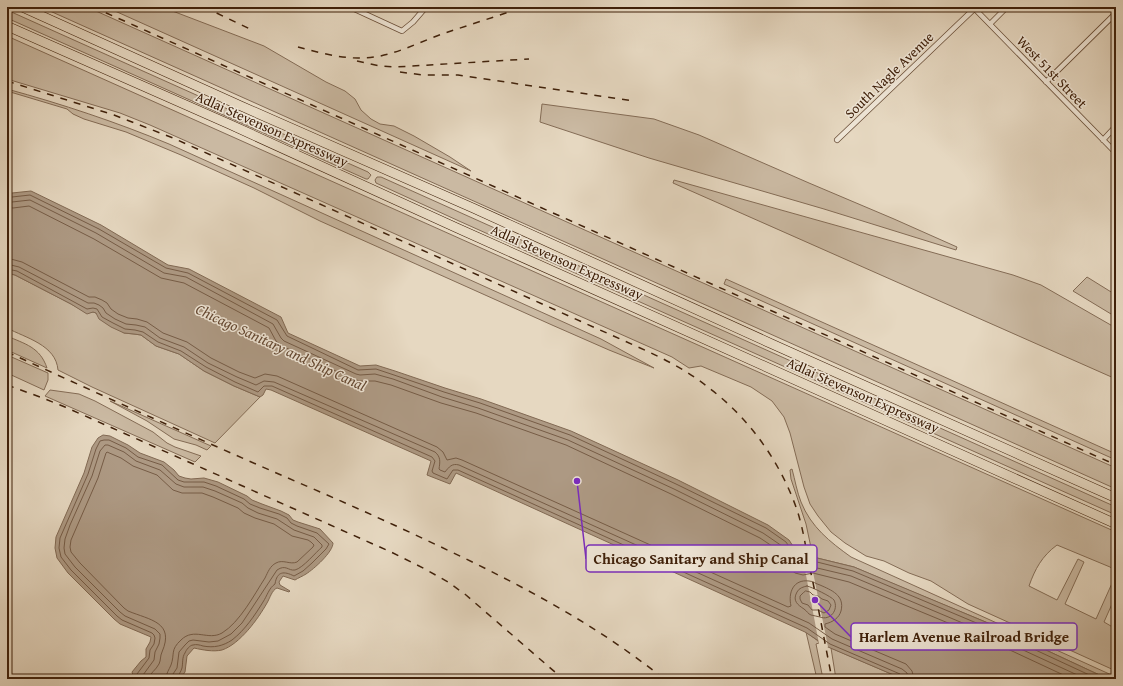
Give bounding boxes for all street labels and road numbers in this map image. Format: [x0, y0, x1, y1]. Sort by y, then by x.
street label: South Nagle Avenue [840, 27, 938, 123]
street label: West 51st Street [1012, 31, 1092, 113]
street label: Adlai Stevenson Expressway [193, 86, 351, 172]
street label: Adlai Stevenson Expressway [488, 219, 646, 305]
street label: Adlai Stevenson Expressway [784, 352, 942, 438]

